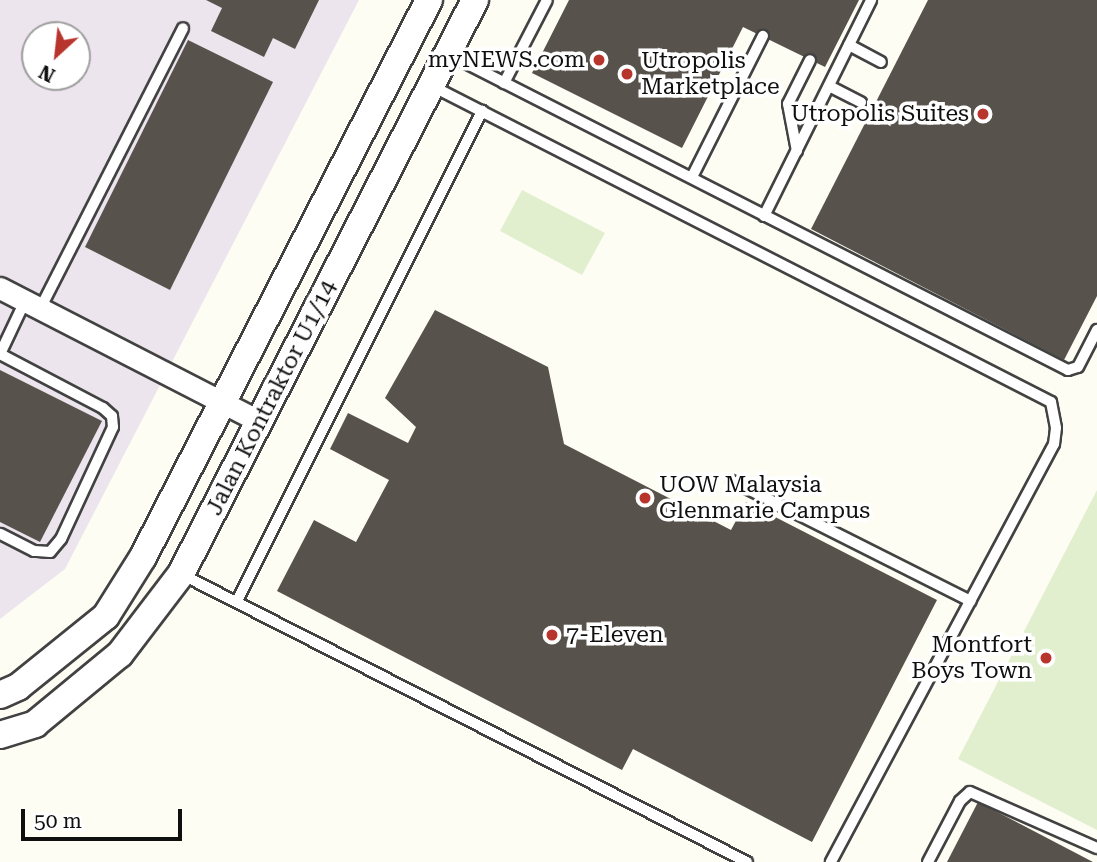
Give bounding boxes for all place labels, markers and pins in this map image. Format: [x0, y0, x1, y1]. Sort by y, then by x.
place label: myNEWS.com [428, 46, 585, 74]
place label: Utropolis Marketplace [641, 47, 780, 101]
marker: myNEWS.com [591, 52, 607, 68]
marker: Utropolis Marketplace [619, 66, 635, 82]
place label: Utropolis Suites [790, 100, 969, 128]
marker: Utropolis Suites [975, 106, 991, 122]
place label: UOW Malaysia Glenmarie Campus [659, 471, 870, 525]
marker: UOW Malaysia Glenmarie Campus [637, 490, 653, 506]
place label: 7-Eleven [566, 621, 664, 649]
marker: 7-Eleven [544, 627, 560, 643]
place label: Montfort Boys Town [911, 631, 1032, 685]
marker: Montfort Boys Town [1038, 650, 1054, 666]

